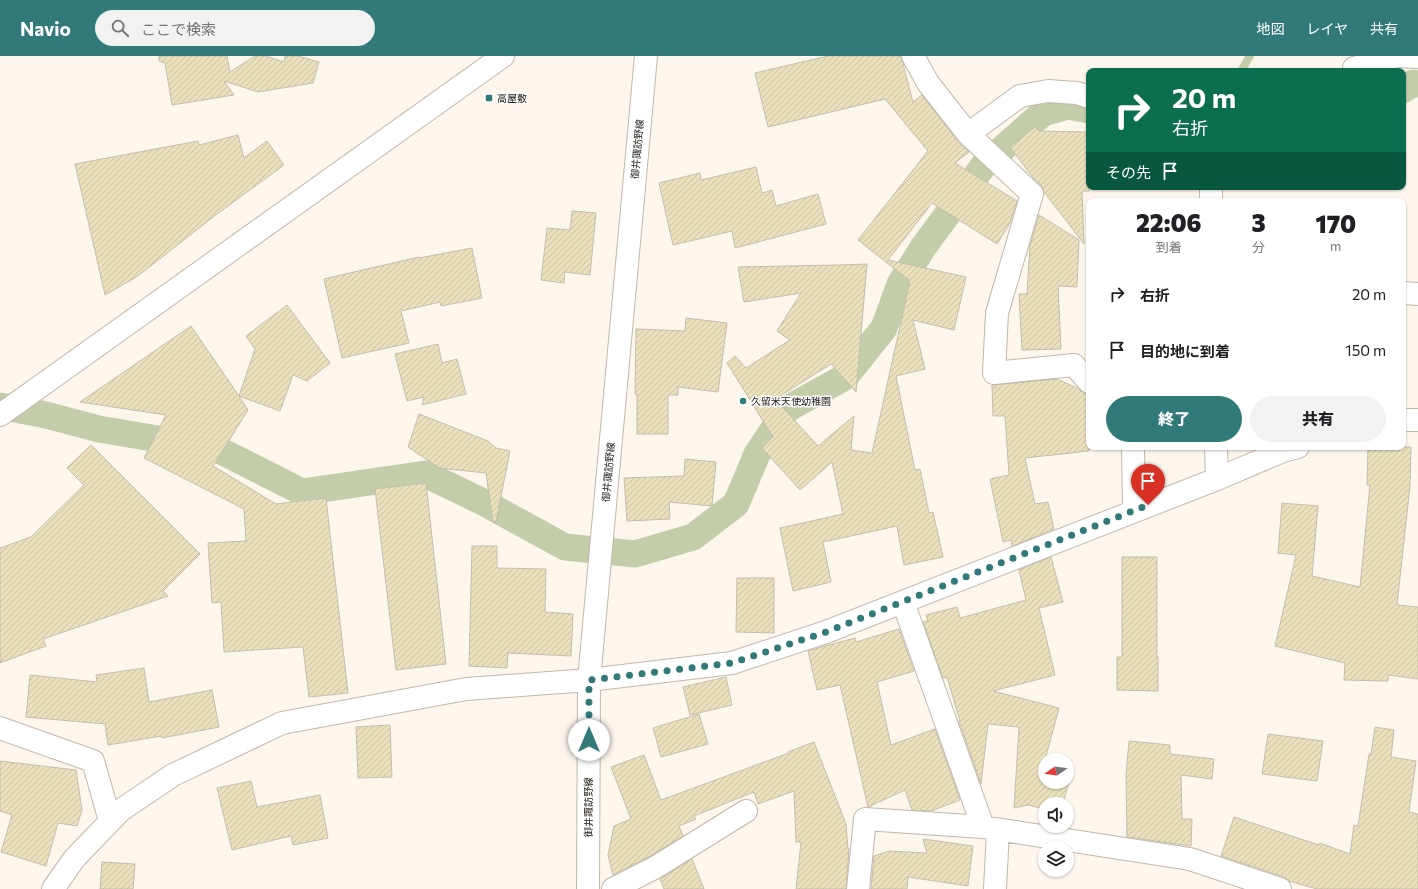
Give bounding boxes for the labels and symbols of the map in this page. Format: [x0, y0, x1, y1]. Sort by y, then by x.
place label: 高屋敷 [497, 92, 527, 104]
marker: 高屋敷 [484, 93, 494, 103]
street label: 御井諏訪野線 [628, 119, 646, 179]
place label: 久留米天使幼稚園 [751, 395, 831, 407]
marker: 久留米天使幼稚園 [738, 396, 748, 406]
street label: 御井諏訪野線 [599, 442, 617, 502]
pin [1131, 464, 1165, 505]
position arrow [568, 719, 610, 761]
north arrow [1038, 753, 1074, 789]
street label: 御井諏訪野線 [582, 777, 594, 837]

